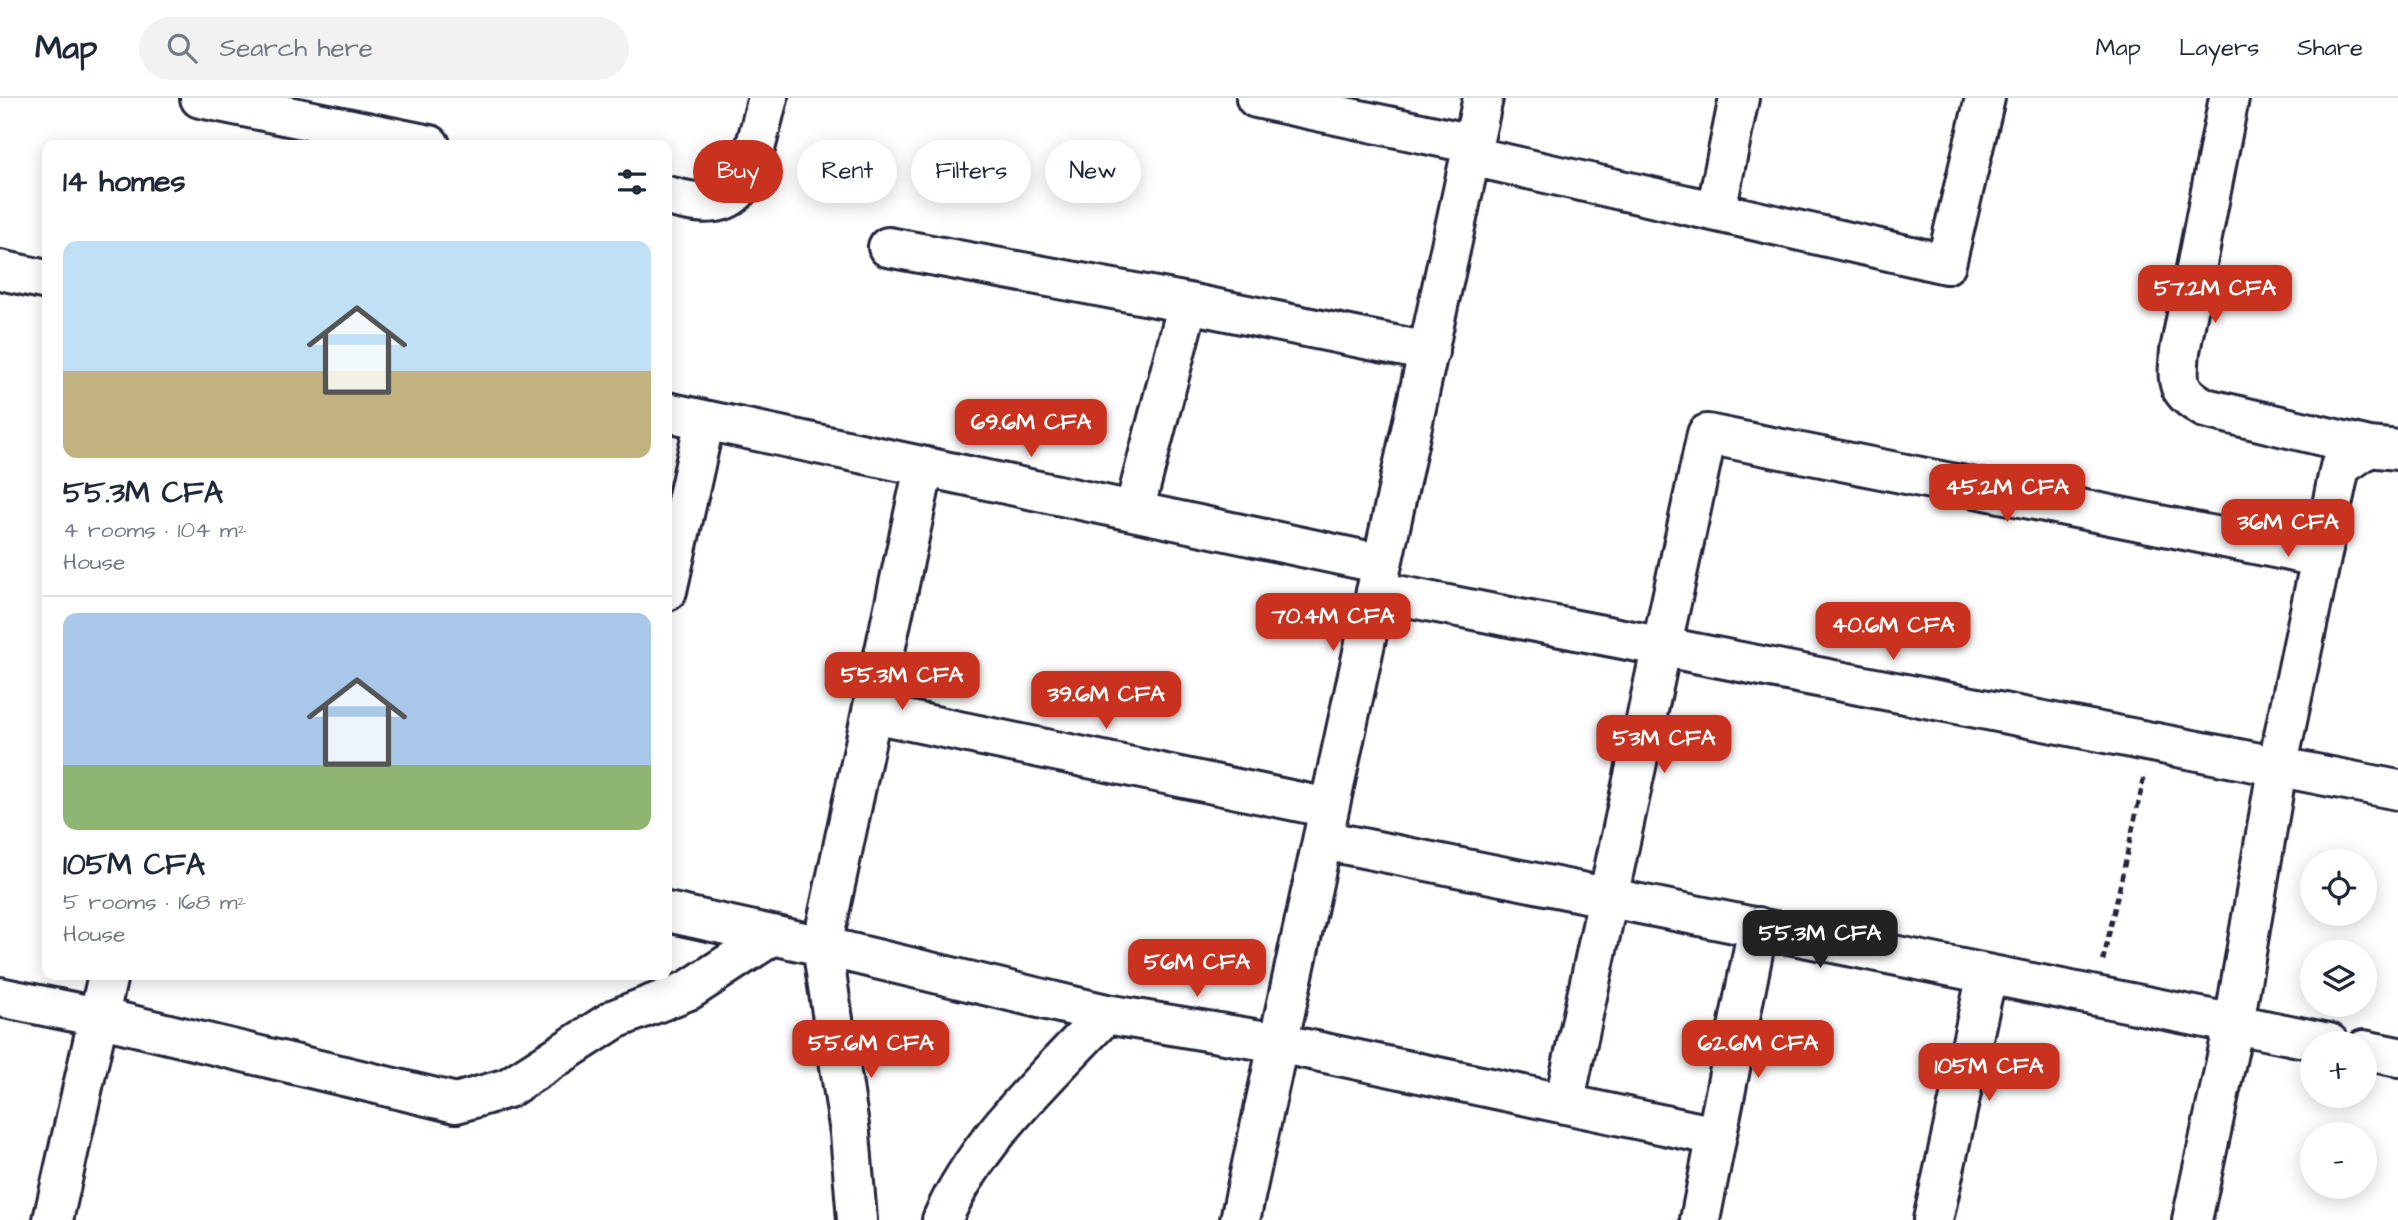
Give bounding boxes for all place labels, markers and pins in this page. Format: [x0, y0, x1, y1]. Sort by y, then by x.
pin: 57.2M CFA [2135, 266, 2295, 325]
pin: 69.6M CFA [951, 400, 1111, 459]
pin: 45.2M CFA [1927, 464, 2087, 524]
pin: 36M CFA [2223, 500, 2353, 559]
pin: 70.4M CFA [1253, 594, 1413, 653]
pin: 40.6M CFA [1813, 602, 1973, 662]
pin: 55.3M CFA [822, 652, 982, 712]
pin: 39.6M CFA [1026, 672, 1186, 731]
pin: 53M CFA [1599, 716, 1729, 775]
pin: 55.3M CFA [1740, 910, 1900, 970]
pin: 56M CFA [1132, 940, 1262, 999]
pin: 55.6M CFA [791, 1020, 951, 1080]
pin: 62.6M CFA [1678, 1020, 1838, 1080]
pin: 105M CFA [1917, 1044, 2061, 1103]

